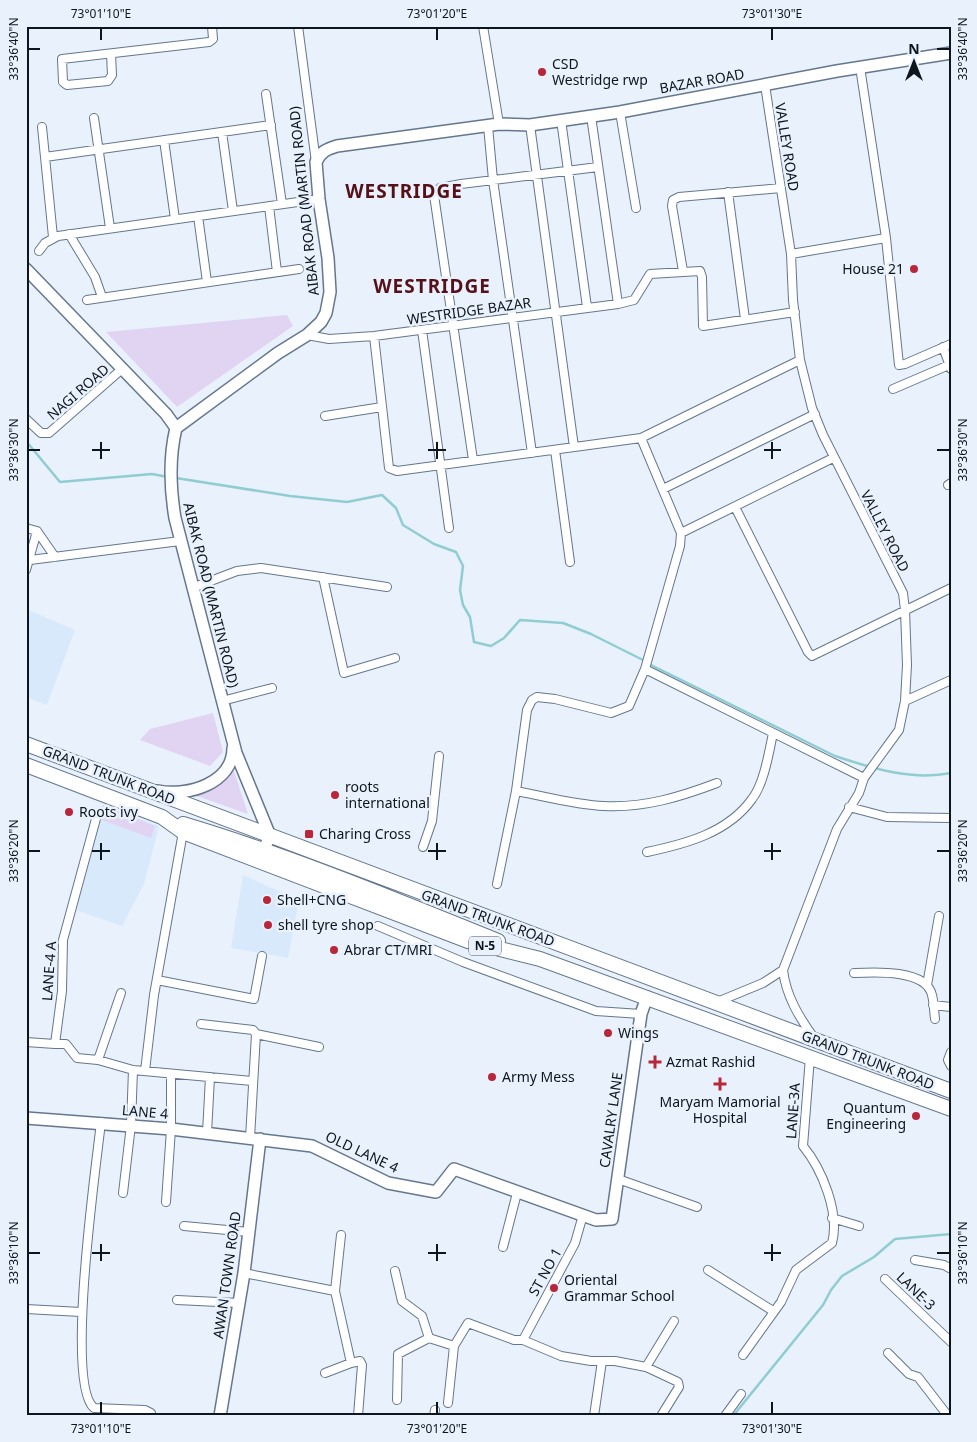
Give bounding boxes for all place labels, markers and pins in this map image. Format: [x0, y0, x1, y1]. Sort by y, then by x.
place label: CSD Westridge rwp [552, 54, 648, 89]
marker: CSD Westridge rwp [536, 66, 548, 78]
place label: House 21 [842, 259, 904, 278]
marker: House 21 [908, 263, 920, 275]
place label: roots international [345, 777, 430, 812]
marker: roots international [329, 789, 341, 801]
place label: Roots ivy [79, 802, 139, 821]
marker: Roots ivy [63, 806, 75, 818]
place label: Charing Cross [319, 824, 411, 843]
marker: Charing Cross [303, 828, 315, 840]
place label: Shell+CNG [277, 890, 346, 909]
marker: Shell+CNG [261, 894, 273, 906]
place label: shell tyre shop [278, 915, 374, 934]
marker: shell tyre shop [262, 919, 274, 931]
place label: Abrar CT/MRI [344, 940, 433, 959]
marker: Abrar CT/MRI [328, 944, 340, 956]
place label: Wings [618, 1023, 659, 1042]
marker: Wings [602, 1027, 614, 1039]
place label: Azmat Rashid [666, 1052, 755, 1071]
marker: Azmat Rashid [648, 1055, 662, 1069]
place label: Army Mess [502, 1067, 575, 1086]
marker: Army Mess [486, 1071, 498, 1083]
marker: Maryam Mamorial Hospital [713, 1077, 727, 1091]
place label: Maryam Mamorial Hospital [659, 1092, 781, 1127]
place label: Quantum Engineering [826, 1098, 906, 1133]
marker: Quantum Engineering [910, 1110, 922, 1122]
place label: Oriental Grammar School [564, 1270, 675, 1305]
marker: Oriental Grammar School [548, 1282, 560, 1294]

